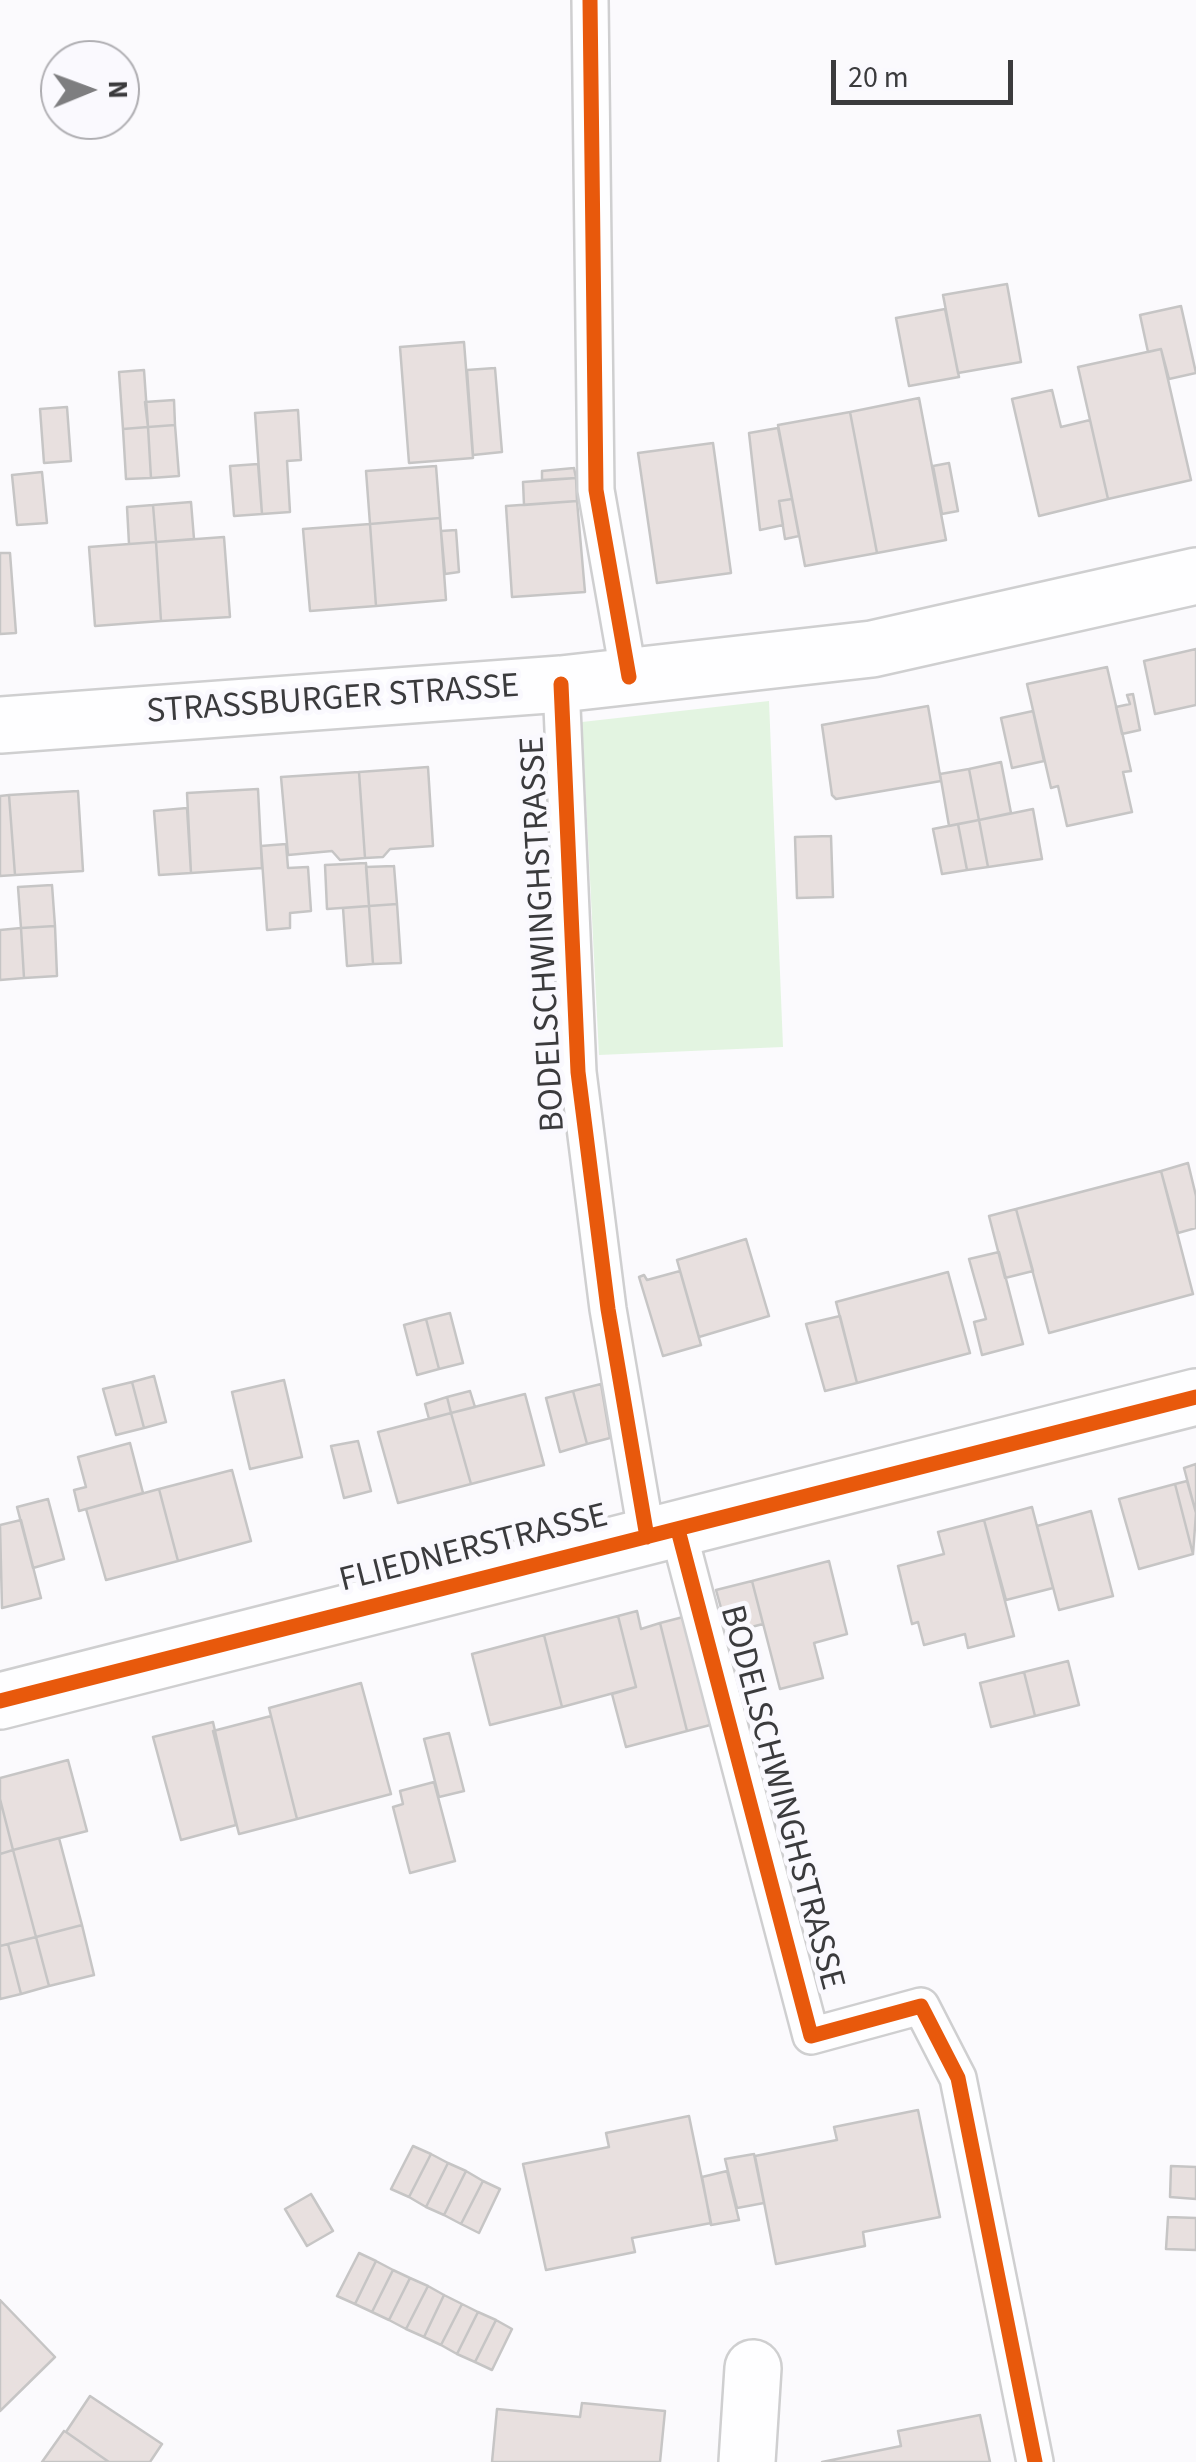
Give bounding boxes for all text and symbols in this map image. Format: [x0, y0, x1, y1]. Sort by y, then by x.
north arrow [40, 40, 140, 140]
scale bar [836, 40, 1018, 102]
text: 20 m [848, 56, 909, 99]
text: N [98, 80, 138, 99]
street label: STRASSBURGER STRASSE [145, 667, 521, 735]
street label: BODELSCHWINGHSTRASSE [514, 735, 576, 1133]
street label: FLIEDNERSTRASSE [336, 1496, 612, 1604]
street label: BODELSCHWINGHSTRASSE [708, 1601, 852, 1995]

